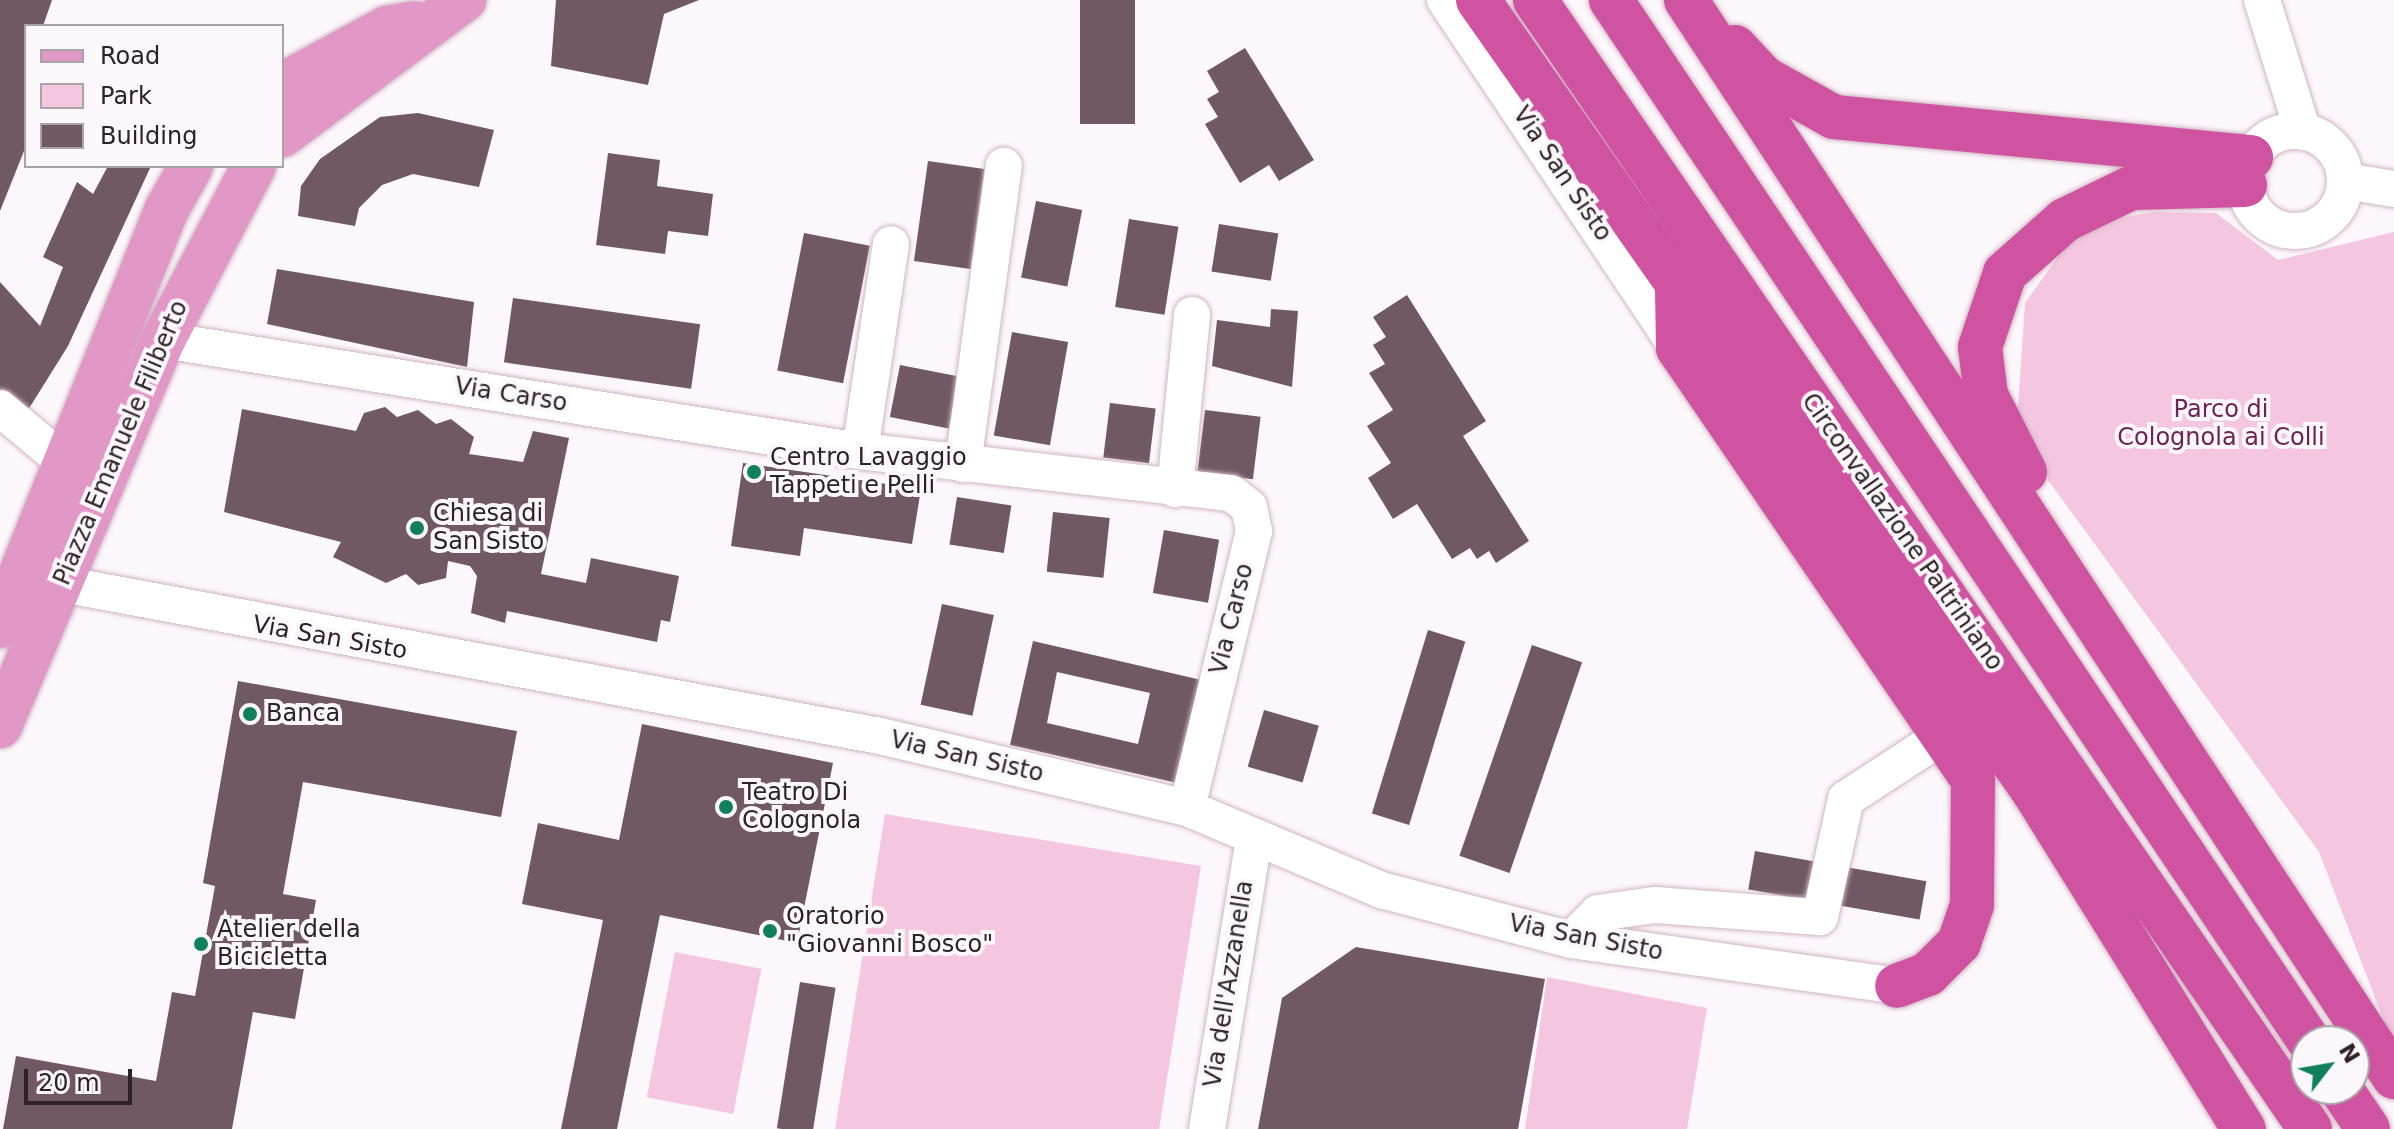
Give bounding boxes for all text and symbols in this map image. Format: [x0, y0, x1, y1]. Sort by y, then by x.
legend [24, 24, 284, 168]
text: Road [100, 42, 160, 70]
text: Park [100, 82, 152, 110]
street label: Via San Sisto [1506, 101, 1618, 247]
text: Building [100, 122, 197, 150]
street label: Piazza Emanuele Filiberto [48, 296, 194, 590]
street label: Via Carso [453, 372, 569, 418]
street label: Circonvallazione Paltriniano [1795, 388, 2009, 676]
park label: Parco di Colognola ai Colli [2117, 396, 2325, 452]
place label: Centro Lavaggio Tappeti e Pelli [770, 444, 967, 500]
marker: Centro Lavaggio Tappeti e Pelli [745, 463, 763, 481]
place label: Chiesa di San Sisto [433, 500, 544, 556]
marker: Chiesa di San Sisto [408, 519, 426, 537]
street label: Via Carso [1204, 560, 1260, 678]
street label: Via San Sisto [251, 610, 409, 666]
place label: Banca [266, 700, 340, 728]
marker: Banca [241, 705, 259, 723]
street label: Via San Sisto [888, 725, 1046, 789]
place label: Teatro Di Colognola [742, 779, 861, 835]
marker: Teatro Di Colognola [717, 798, 735, 816]
street label: Via dell'Azzanella [1198, 878, 1260, 1090]
place label: Oratorio "Giovanni Bosco" [786, 903, 993, 959]
street label: Via San Sisto [1507, 909, 1665, 967]
place label: Atelier della Bicicletta [217, 916, 361, 972]
marker: Oratorio "Giovanni Bosco" [761, 922, 779, 940]
marker: Atelier della Bicicletta [192, 935, 210, 953]
north arrow [2290, 1025, 2370, 1105]
text: N [2334, 1039, 2365, 1068]
scale bar [28, 1053, 136, 1103]
text: 20 m [38, 1069, 100, 1097]

